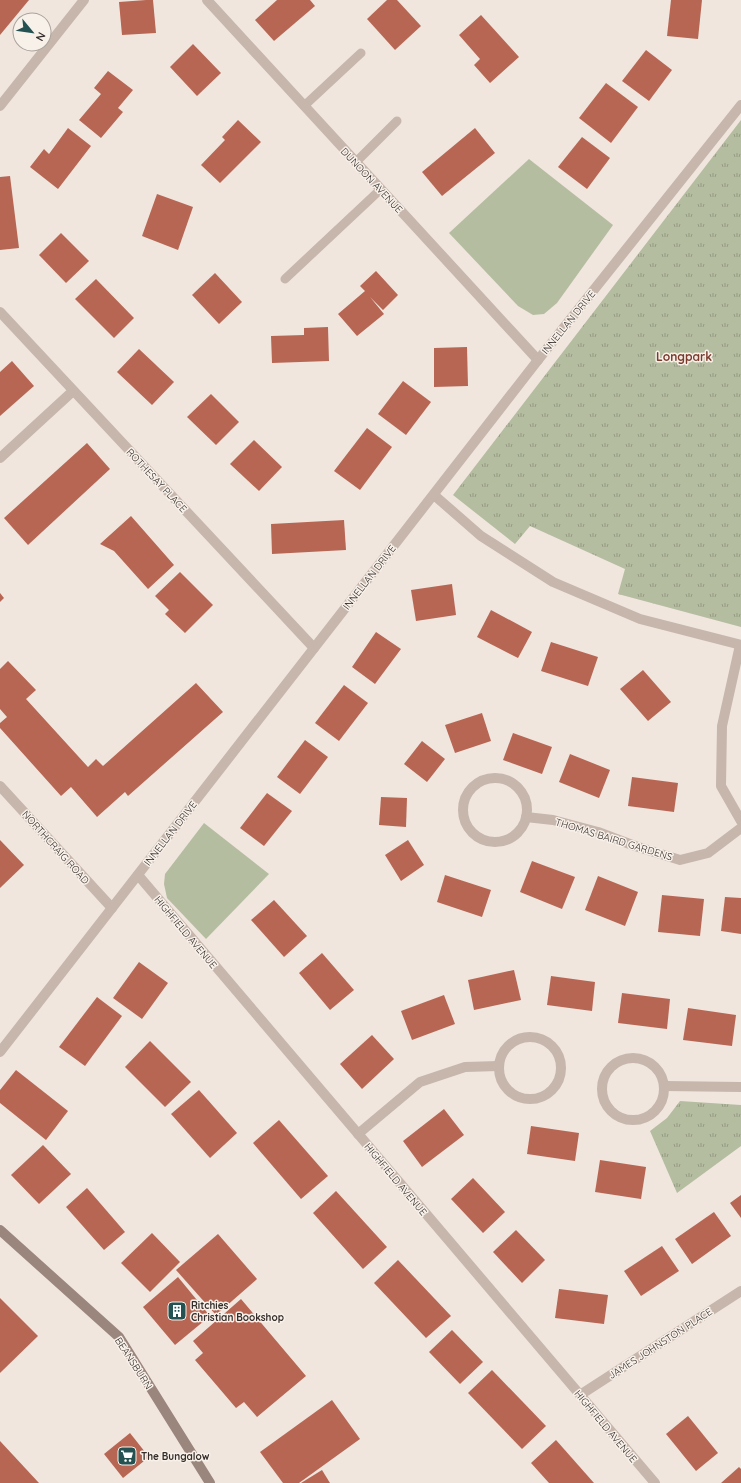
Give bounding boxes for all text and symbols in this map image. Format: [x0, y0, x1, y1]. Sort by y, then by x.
north arrow [12, 12, 52, 52]
text: N [33, 30, 49, 44]
street label: DUNOON AVENUE [338, 145, 406, 216]
street label: INNELLAN DRIVE [539, 287, 598, 357]
district label: Longpark [656, 349, 712, 364]
street label: ROTHESAY PLACE [124, 446, 190, 515]
street label: INNELLAN DRIVE [340, 542, 399, 612]
street label: INNELLAN DRIVE [141, 798, 200, 868]
street label: NORTHCRAIG ROAD [19, 808, 92, 887]
street label: THOMAS BAIRD GARDENS [554, 815, 674, 864]
street label: HIGHFIELD AVENUE [151, 893, 220, 972]
street label: HIGHFIELD AVENUE [361, 1140, 430, 1219]
place label: Ritchies Christian Bookshop [191, 1299, 284, 1324]
building icon: Ritchies Christian Bookshop [166, 1300, 188, 1322]
street label: JAMES JOHNSTON PLACE [606, 1305, 715, 1382]
street label: BEANSBURN [112, 1335, 155, 1392]
street label: HIGHFIELD AVENUE [571, 1387, 640, 1466]
supermarket icon: The Bungalow [116, 1445, 138, 1467]
place label: The Bungalow [141, 1450, 210, 1463]

